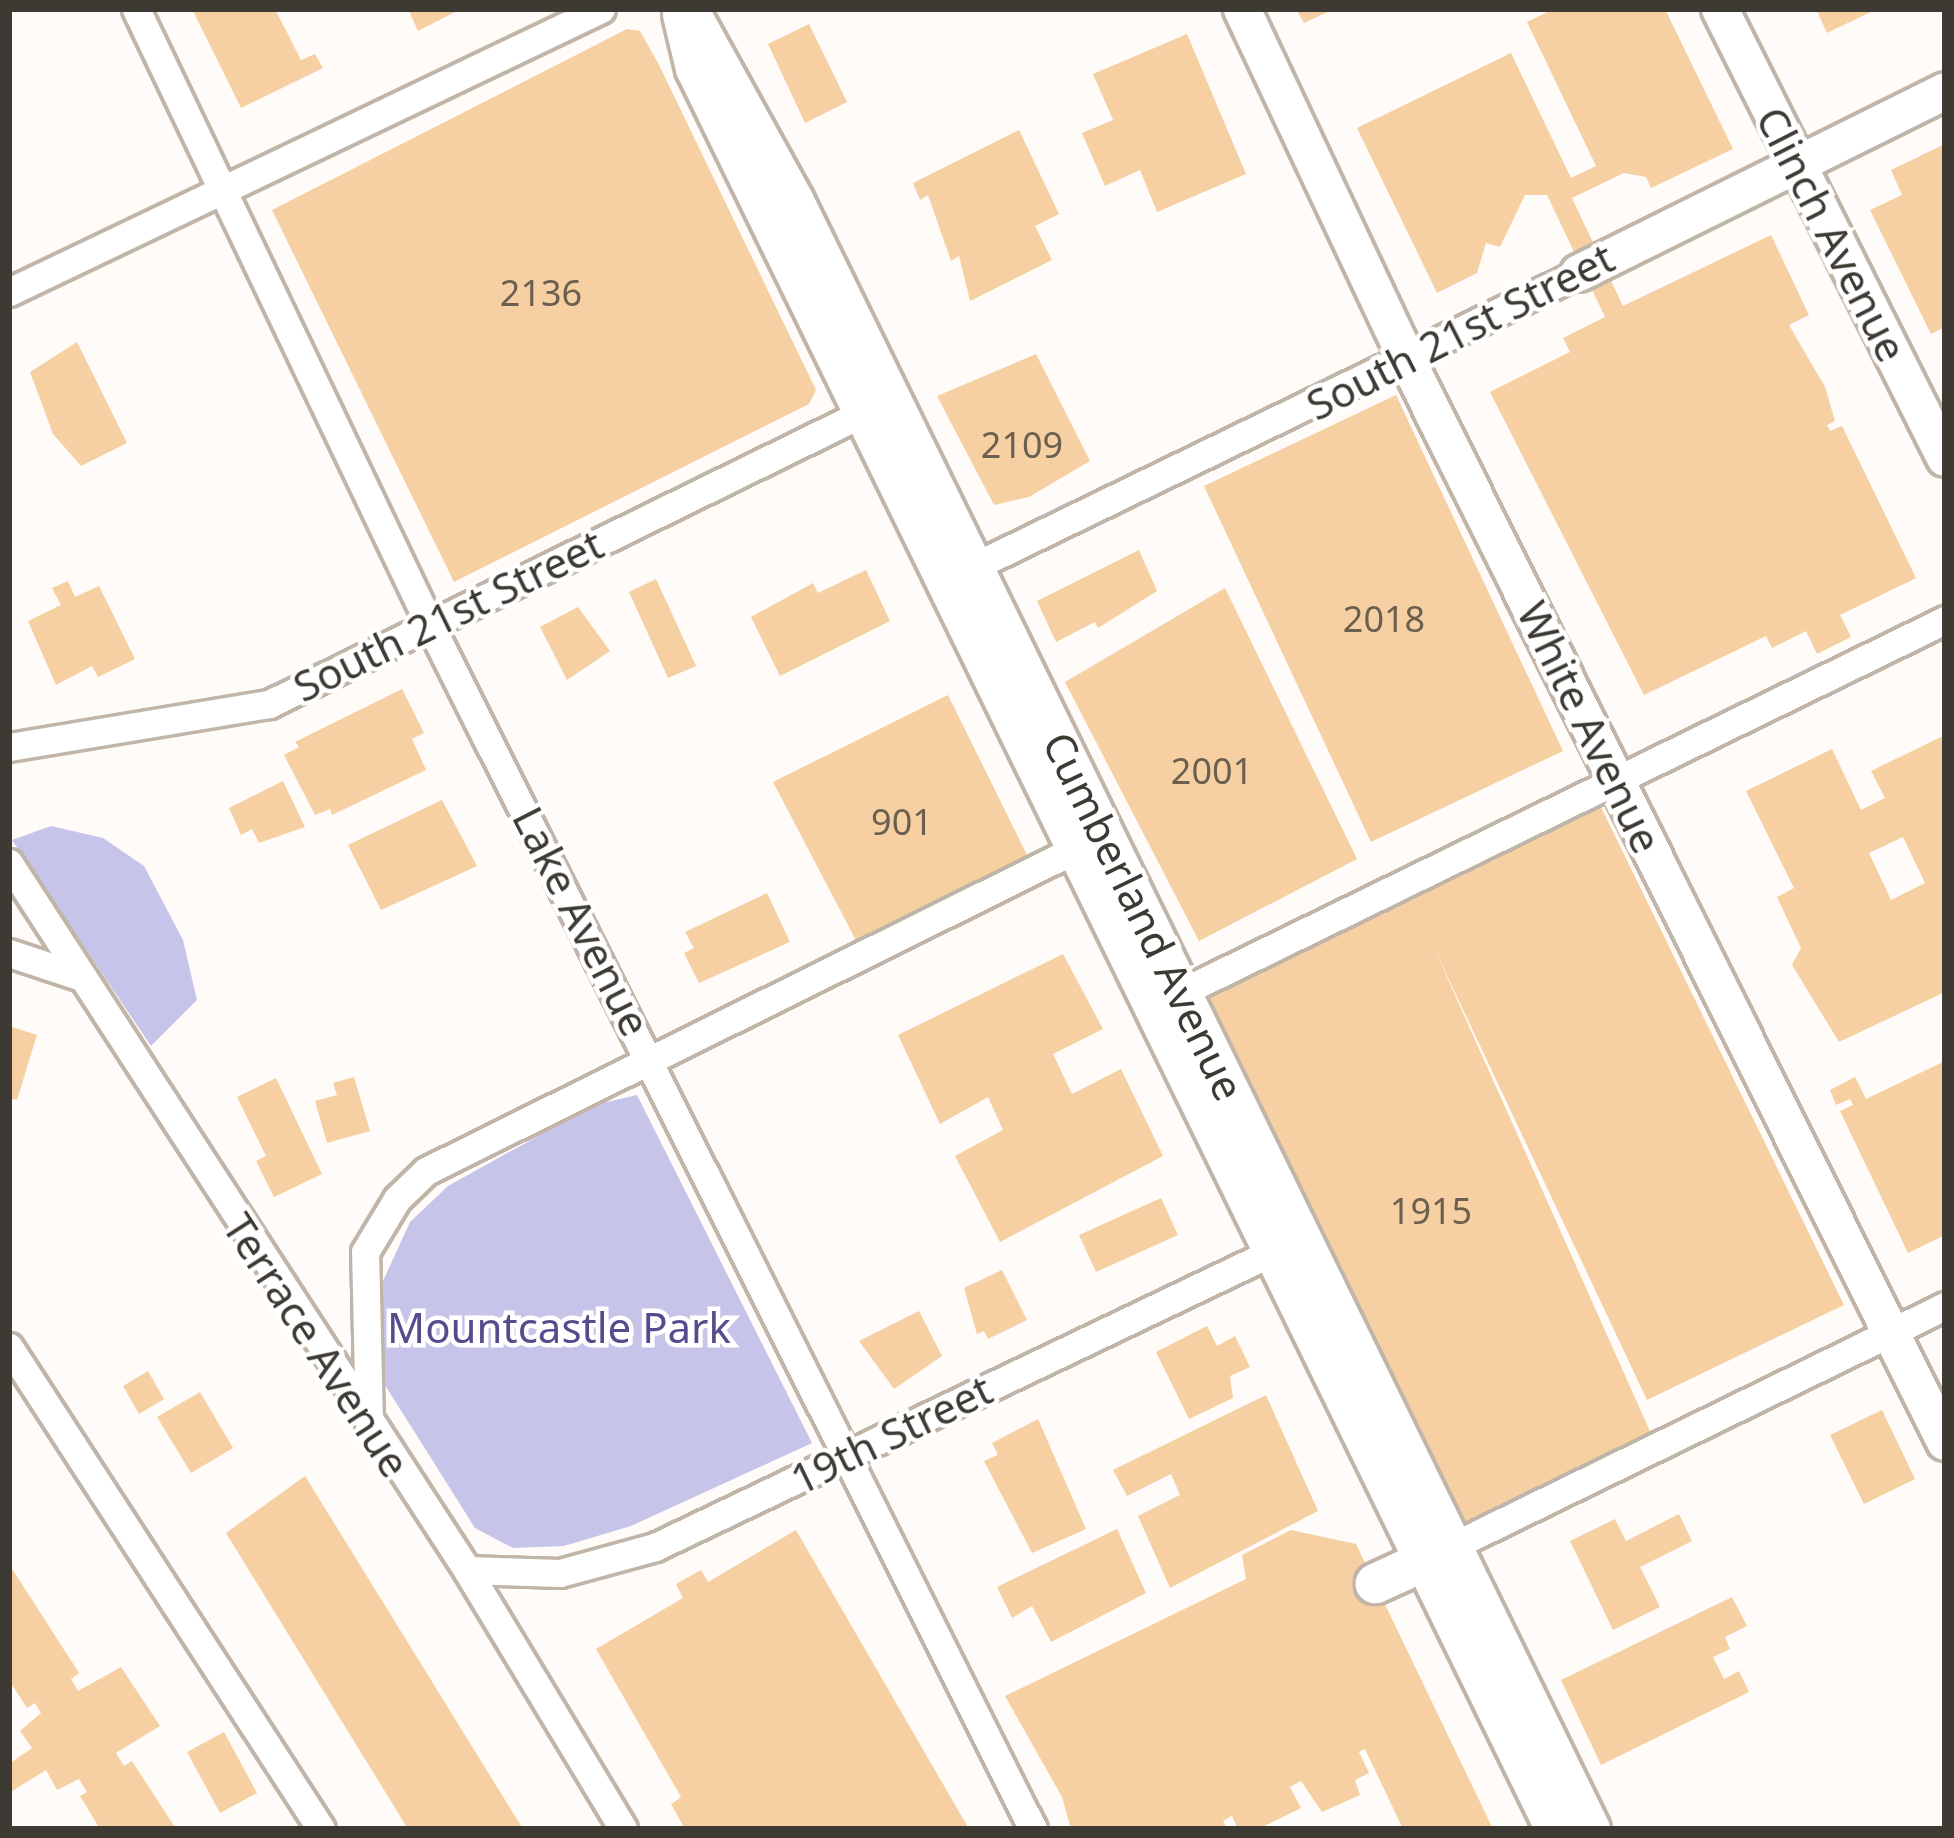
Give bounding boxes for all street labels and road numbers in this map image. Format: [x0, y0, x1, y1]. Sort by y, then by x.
street label: Clinch Avenue [1746, 98, 1918, 370]
street label: South 21st Street [1298, 232, 1622, 430]
street label: South 21st Street [285, 518, 611, 712]
street label: White Avenue [1507, 593, 1673, 861]
street label: Cumberland Avenue [1033, 724, 1255, 1108]
street label: Lake Avenue [503, 798, 661, 1044]
street label: Terrace Avenue [213, 1204, 421, 1486]
street label: 19th Street [782, 1364, 1000, 1504]

